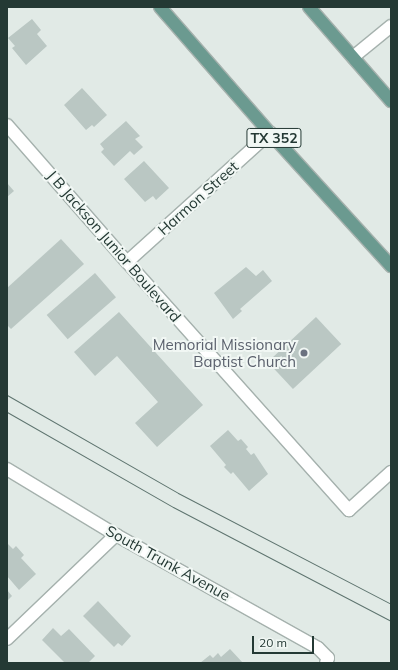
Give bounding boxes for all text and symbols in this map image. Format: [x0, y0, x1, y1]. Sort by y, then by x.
road number: TX 352 [246, 126, 302, 150]
street label: Harmon Street [154, 157, 242, 239]
street label: J B Jackson Junior Boulevard [43, 167, 185, 325]
place label: Memorial Missionary Baptist Church [153, 335, 296, 370]
marker: Memorial Missionary Baptist Church [299, 348, 309, 358]
street label: South Trunk Avenue [103, 521, 233, 605]
scale bar [254, 628, 316, 654]
text: 20 m [259, 635, 287, 650]

